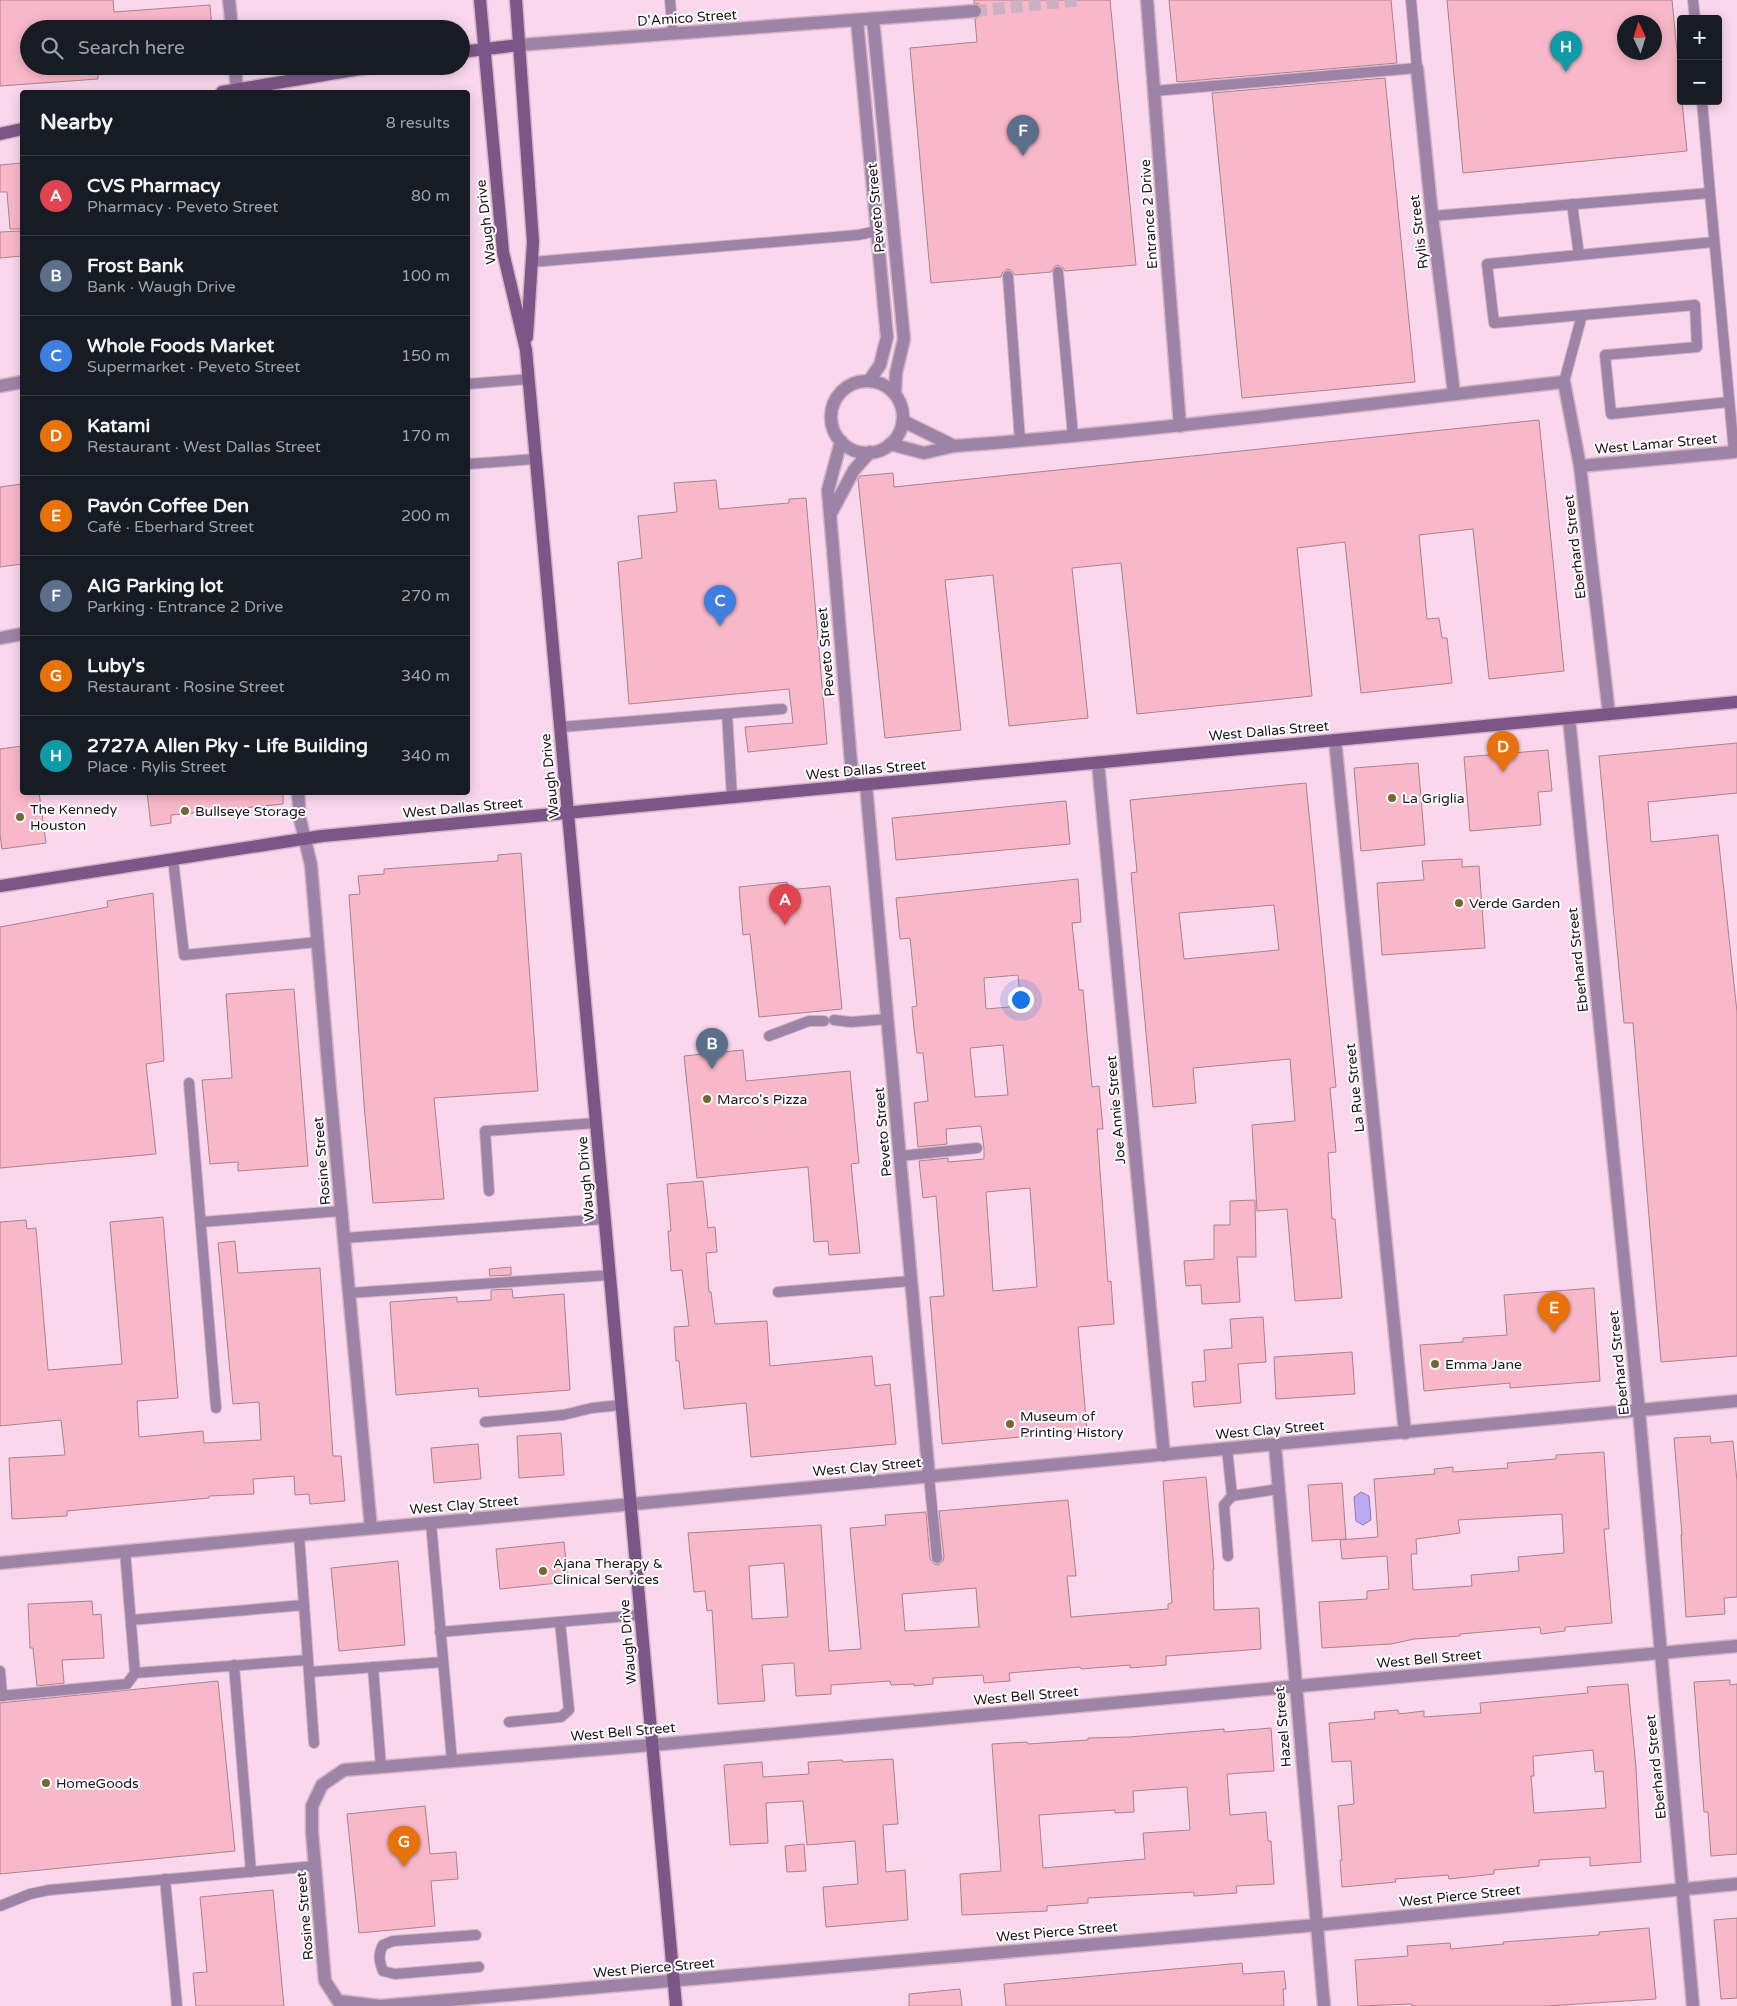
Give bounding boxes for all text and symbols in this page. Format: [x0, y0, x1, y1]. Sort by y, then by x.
street label: D'Amico Street [637, 6, 738, 30]
north arrow [1617, 15, 1662, 60]
map controls [1677, 15, 1722, 105]
button: + [1677, 15, 1722, 60]
search box [20, 20, 470, 75]
pin: H [1550, 31, 1582, 72]
icon: search [38, 34, 66, 62]
text: Search here [78, 37, 185, 59]
button: − [1677, 60, 1722, 105]
text: Nearby [40, 110, 113, 135]
text: 8 results [386, 113, 450, 133]
pin: F [1007, 115, 1039, 156]
street label: Entrance 2 Drive [1137, 158, 1161, 270]
street label: Peveto Street [864, 162, 888, 253]
text: CVS Pharmacy [87, 175, 221, 197]
street label: Waugh Drive [472, 179, 500, 265]
text: A [50, 186, 62, 206]
text: 80 m [411, 186, 450, 206]
street label: Rylis Street [1406, 193, 1432, 270]
text: Pharmacy · Peveto Street [87, 197, 278, 217]
text: Frost Bank [87, 255, 184, 277]
text: B [50, 266, 62, 286]
text: 100 m [401, 266, 450, 286]
text: Bank · Waugh Drive [87, 277, 236, 297]
text: Whole Foods Market [87, 335, 274, 357]
text: C [50, 346, 62, 366]
text: 150 m [401, 346, 450, 366]
text: Supermarket · Peveto Street [87, 357, 300, 377]
text: Katami [87, 415, 150, 437]
text: D [50, 426, 62, 446]
text: 170 m [401, 426, 450, 446]
street label: West Lamar Street [1594, 430, 1719, 458]
text: Restaurant · West Dallas Street [87, 437, 321, 457]
street label: Eberhard Street [1560, 493, 1590, 600]
text: Pavón Coffee Den [87, 495, 249, 517]
text: E [51, 506, 61, 526]
text: 200 m [401, 506, 450, 526]
text: Café · Eberhard Street [87, 517, 254, 537]
text: AIG Parking lot [87, 575, 223, 597]
pin: C [704, 585, 736, 626]
text: F [51, 586, 61, 606]
text: 270 m [401, 586, 450, 606]
text: Parking · Entrance 2 Drive [87, 597, 283, 617]
street label: Peveto Street [814, 606, 838, 697]
text: Luby's [87, 655, 145, 677]
text: G [50, 666, 62, 686]
text: 340 m [401, 666, 450, 686]
text: Restaurant · Rosine Street [87, 677, 285, 697]
street label: West Dallas Street [1208, 717, 1330, 745]
pin: D [1487, 731, 1519, 772]
street label: Waugh Drive [537, 733, 563, 819]
text: 2727A Allen Pky - Life Building [87, 735, 368, 757]
text: H [50, 746, 62, 766]
text: 340 m [401, 746, 450, 766]
street label: West Dallas Street [805, 756, 927, 784]
text: Place · Rylis Street [87, 757, 226, 777]
place label: La Griglia [1402, 790, 1465, 807]
marker: La Griglia [1386, 792, 1398, 804]
street label: West Dallas Street [402, 794, 524, 822]
place label: The Kennedy Houston [30, 801, 118, 834]
place label: Bullseye Storage [195, 803, 306, 820]
marker: Bullseye Storage [179, 805, 191, 817]
marker: The Kennedy Houston [14, 811, 26, 823]
pin: A [769, 884, 801, 925]
place label: Verde Garden [1469, 895, 1560, 912]
marker: Verde Garden [1453, 897, 1465, 909]
street label: Eberhard Street [1564, 906, 1592, 1013]
your location [1008, 987, 1034, 1013]
pin: B [696, 1028, 728, 1069]
street label: La Rue Street [1342, 1042, 1368, 1133]
street label: Joe Annie Street [1103, 1054, 1129, 1165]
street label: Peveto Street [871, 1086, 895, 1177]
place label: Marco's Pizza [717, 1091, 807, 1108]
marker: Marco's Pizza [701, 1093, 713, 1105]
street label: Rosine Street [310, 1115, 334, 1206]
street label: Waugh Drive [574, 1136, 598, 1222]
pin: E [1538, 1292, 1570, 1333]
street label: Eberhard Street [1605, 1309, 1633, 1416]
place label: Emma Jane [1445, 1356, 1522, 1373]
marker: Emma Jane [1429, 1358, 1441, 1370]
place label: Museum of Printing History [1020, 1408, 1124, 1441]
street label: West Clay Street [1215, 1417, 1326, 1443]
marker: Museum of Printing History [1004, 1418, 1016, 1430]
street label: West Clay Street [812, 1454, 923, 1480]
street label: West Clay Street [409, 1492, 520, 1518]
place label: Ajana Therapy & Clinical Services [553, 1555, 663, 1588]
marker: Ajana Therapy & Clinical Services [537, 1565, 549, 1577]
street label: Waugh Drive [616, 1599, 640, 1685]
street label: West Bell Street [1376, 1646, 1483, 1672]
street label: West Bell Street [973, 1683, 1080, 1709]
street label: Hazel Street [1271, 1686, 1295, 1768]
street label: Eberhard Street [1642, 1713, 1670, 1820]
street label: West Bell Street [570, 1719, 677, 1745]
place label: HomeGoods [56, 1775, 139, 1792]
marker: HomeGoods [40, 1777, 52, 1789]
pin: G [388, 1826, 420, 1867]
street label: Rosine Street [293, 1870, 317, 1961]
street label: West Pierce Street [1398, 1881, 1522, 1911]
street label: West Pierce Street [996, 1918, 1119, 1946]
street label: West Pierce Street [593, 1954, 716, 1982]

